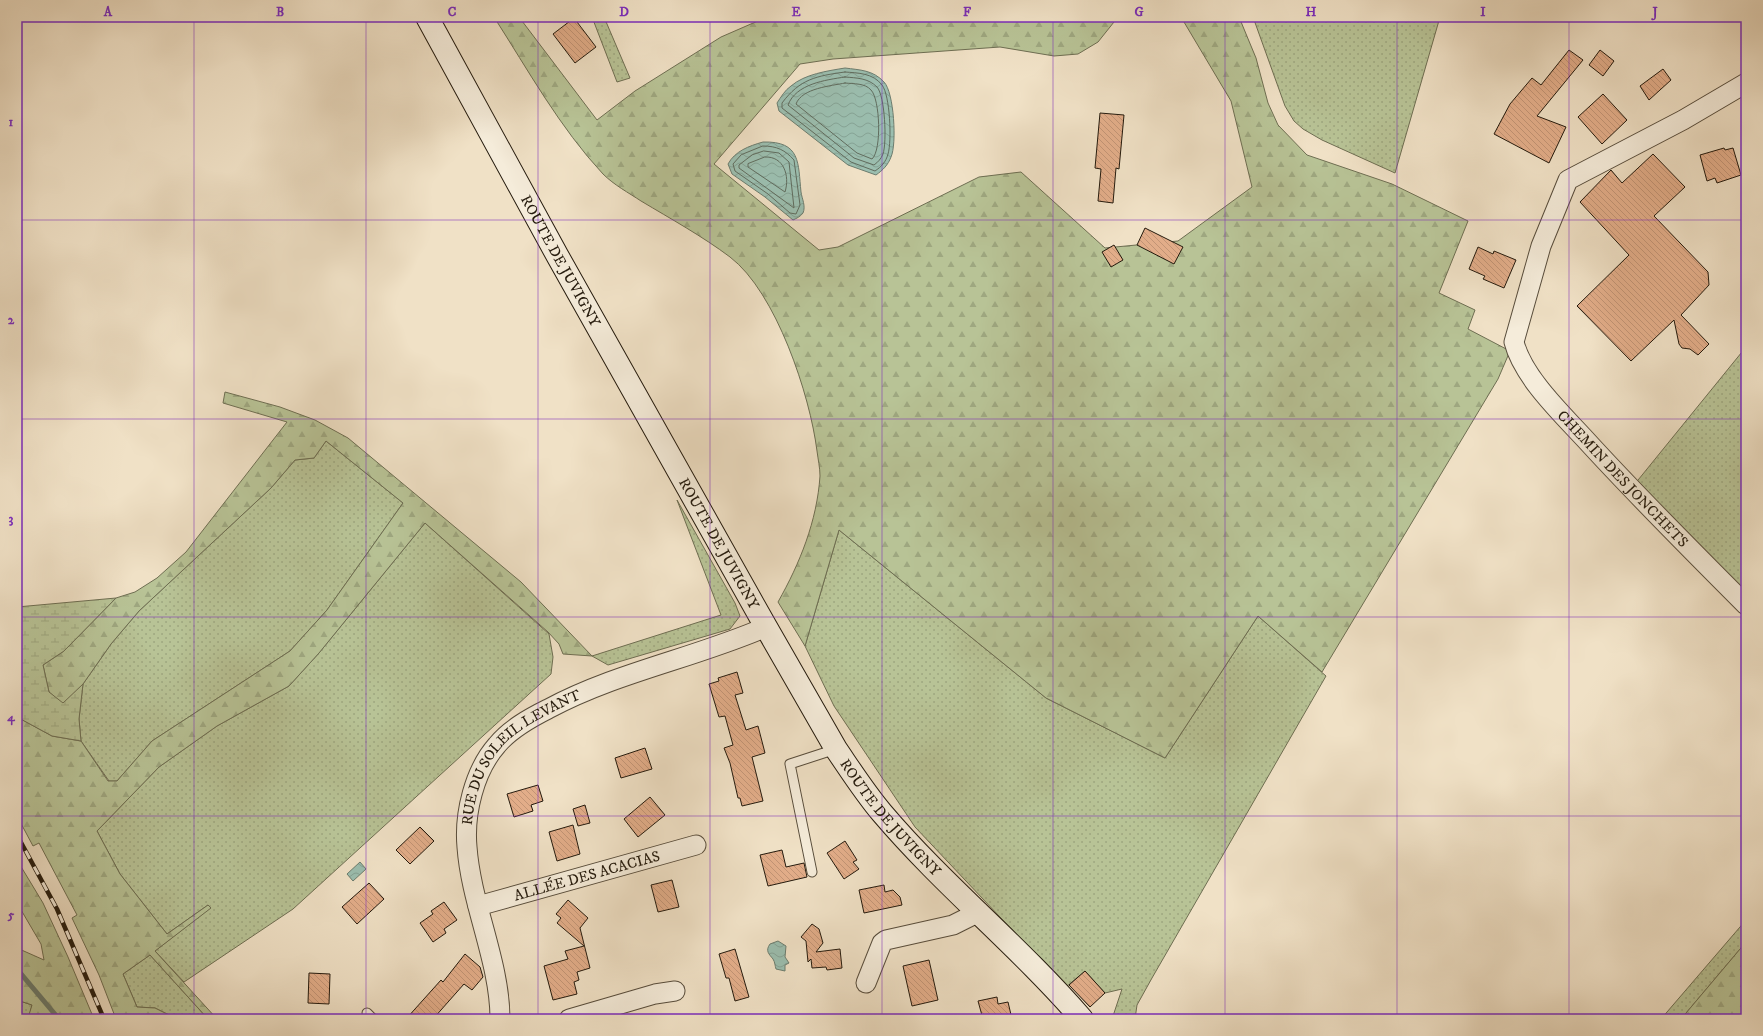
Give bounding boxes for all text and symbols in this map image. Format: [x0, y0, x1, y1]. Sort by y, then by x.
text: A [103, 4, 113, 20]
text: B [276, 4, 284, 20]
text: C [448, 4, 457, 20]
text: D [619, 4, 629, 20]
text: E [791, 4, 801, 20]
text: F [963, 4, 972, 20]
text: G [1134, 4, 1144, 20]
text: H [1306, 4, 1317, 20]
text: I [1480, 4, 1486, 20]
text: J [1650, 4, 1658, 21]
text: 1 [9, 114, 14, 130]
street label: ROUTE DE JUVIGNY [516, 192, 605, 331]
text: 2 [8, 312, 15, 328]
street label: CHEMIN DES JONCHETS [1553, 406, 1692, 552]
street label: ROUTE DE JUVIGNY [674, 475, 763, 613]
text: 3 [9, 511, 14, 527]
street label: RUE DU SOLEIL LEVANT [458, 685, 584, 826]
text: 4 [6, 709, 15, 726]
street label: ROUTE DE JUVIGNY [835, 755, 945, 881]
street label: ALLÉE DES ACACIAS [512, 847, 662, 906]
text: 5 [7, 907, 15, 923]

